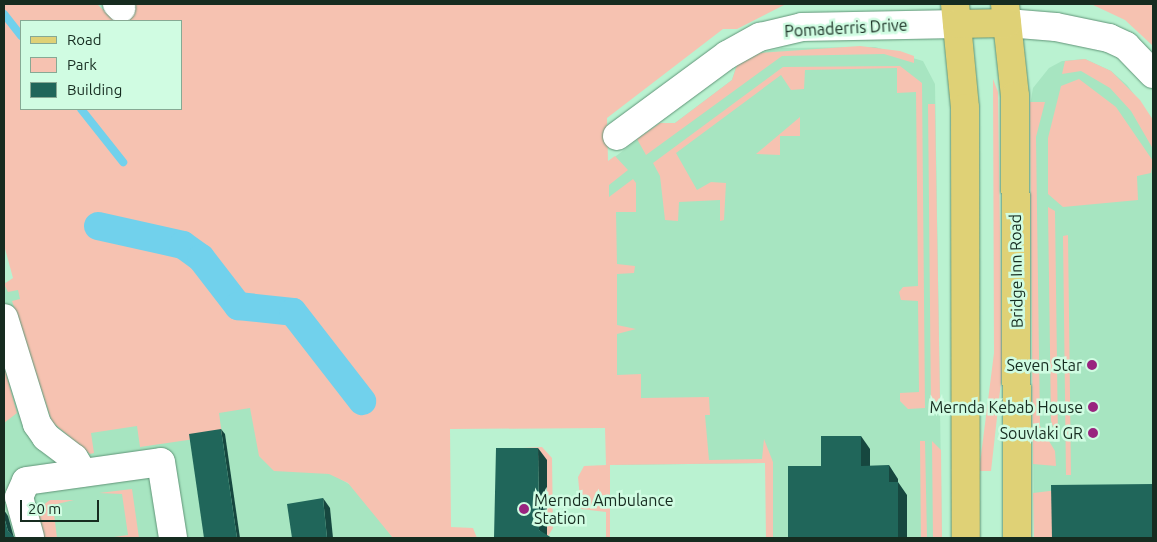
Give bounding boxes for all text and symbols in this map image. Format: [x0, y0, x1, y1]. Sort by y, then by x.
street label: Pomaderris Drive [784, 15, 908, 41]
legend [20, 20, 182, 110]
text: Road [67, 31, 102, 48]
text: Park [67, 56, 97, 73]
text: Building [67, 81, 122, 98]
street label: Bridge Inn Road [1005, 214, 1027, 328]
place label: Seven Star [1006, 355, 1082, 375]
marker: Seven Star [1086, 359, 1098, 371]
place label: Mernda Kebab House [929, 397, 1083, 417]
marker: Mernda Kebab House [1087, 401, 1099, 413]
place label: Souvlaki GR [1000, 423, 1083, 443]
marker: Souvlaki GR [1087, 427, 1099, 439]
scale bar [22, 490, 101, 522]
place label: Mernda Ambulance Station [534, 490, 674, 528]
text: 20 m [28, 500, 61, 517]
marker: Mernda Ambulance Station [518, 503, 530, 515]

